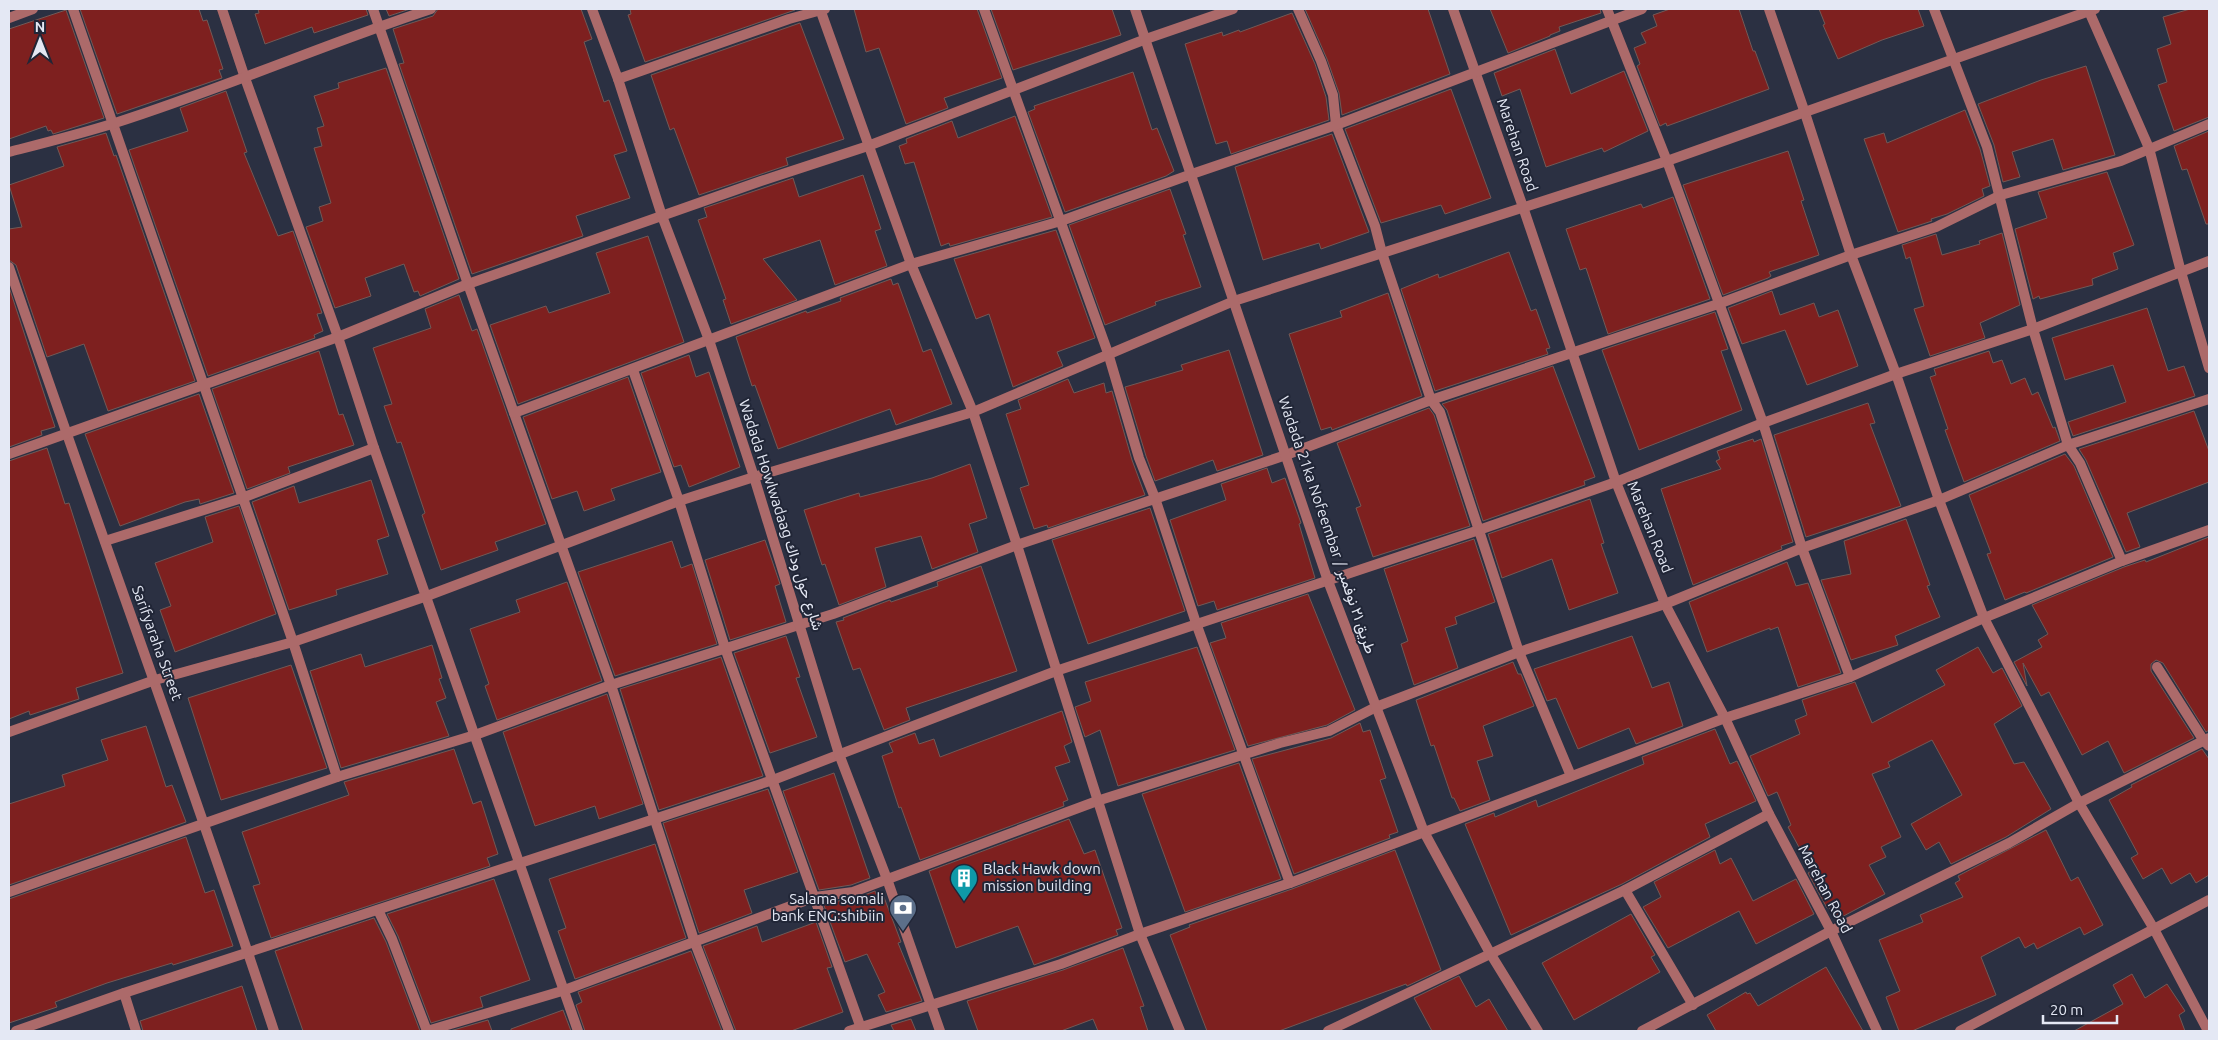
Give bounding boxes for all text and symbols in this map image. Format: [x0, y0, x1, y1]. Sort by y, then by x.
north arrow [15, 15, 65, 65]
text: N [35, 19, 45, 35]
street label: Marehan Road [1494, 96, 1541, 194]
street label: Wadada 21ka Nofeembar / طريق ٢١ نوفمبر [1273, 394, 1380, 657]
street label: Wadada Howlwadaag شارع حول وداك [733, 397, 827, 634]
street label: Marehan Road [1624, 478, 1677, 575]
street label: Sarifyaraha Street [129, 583, 186, 703]
street label: Marehan Road [1795, 842, 1856, 936]
place label: Black Hawk down mission building [983, 860, 1101, 894]
building icon: Black Hawk down mission building [949, 863, 979, 902]
place label: Salama somali bank ENG:shibiin [772, 890, 884, 924]
bank icon: Salama somali bank ENG:shibiin [888, 893, 918, 932]
scale bar [2043, 992, 2117, 1024]
text: 20 m [2050, 1001, 2083, 1018]

